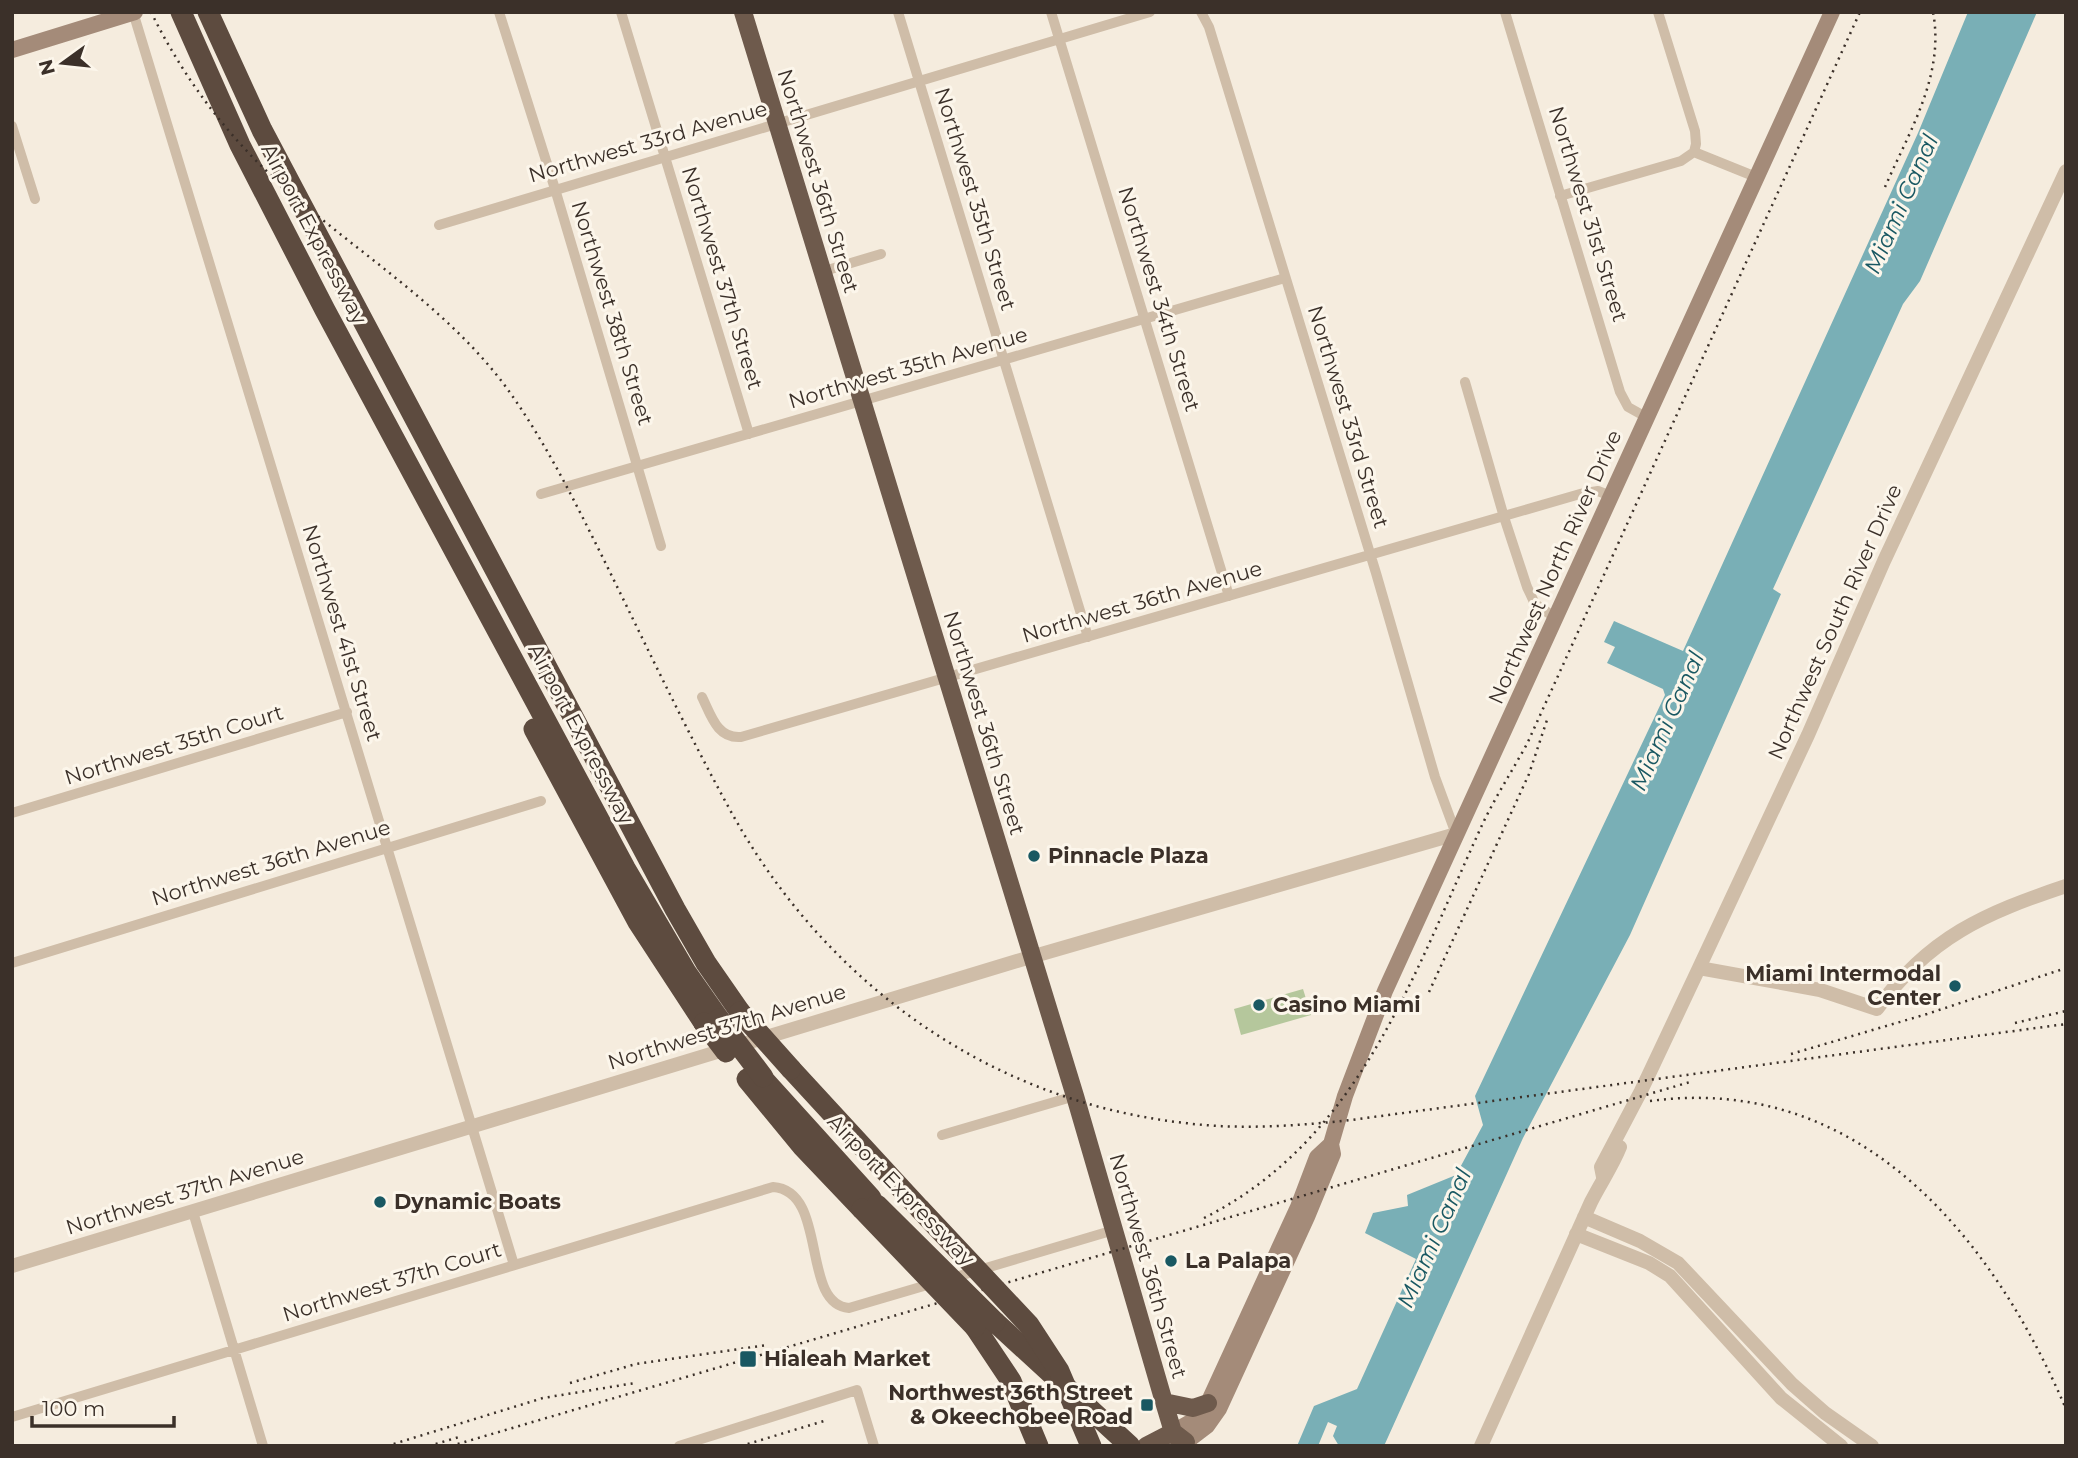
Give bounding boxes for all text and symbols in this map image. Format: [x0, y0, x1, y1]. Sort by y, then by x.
north arrow [28, 28, 98, 98]
text: N [34, 57, 60, 78]
street label: Northwest 36th Street [772, 66, 864, 296]
street label: Northwest 35th Street [930, 84, 1021, 313]
street label: Northwest 33rd Avenue [526, 95, 770, 188]
street label: Northwest 31st Street [1544, 103, 1633, 325]
water label: Miami Canal [1858, 129, 1944, 278]
street label: Airport Expressway [256, 139, 373, 329]
street label: Northwest 37th Street [677, 163, 768, 392]
street label: Northwest 34th Street [1113, 183, 1206, 414]
street label: Northwest 38th Street [566, 198, 659, 428]
street label: Northwest 33rd Street [1303, 302, 1394, 531]
street label: Northwest 35th Avenue [785, 321, 1030, 414]
street label: Northwest North River Drive [1483, 426, 1626, 708]
street label: Northwest South River Drive [1762, 480, 1907, 763]
street label: Northwest 41st Street [298, 521, 387, 744]
street label: Northwest 36th Avenue [1019, 555, 1265, 648]
street label: Northwest 36th Street [938, 608, 1030, 838]
street label: Airport Expressway [523, 639, 640, 829]
water label: Miami Canal [1624, 646, 1710, 795]
street label: Northwest 35th Court [62, 699, 286, 790]
street label: Northwest 36th Avenue [148, 814, 393, 911]
place label: Pinnacle Plaza [1048, 843, 1209, 868]
marker: Pinnacle Plaza [1026, 848, 1042, 864]
place label: Miami Intermodal Center [1745, 961, 1941, 1010]
street label: Northwest 37th Avenue [605, 978, 849, 1075]
marker: Miami Intermodal Center [1947, 978, 1963, 994]
place label: Casino Miami [1273, 992, 1421, 1017]
marker: Casino Miami [1251, 997, 1267, 1013]
street label: Airport Expressway [823, 1109, 981, 1271]
street label: Northwest 37th Avenue [63, 1143, 307, 1240]
street label: Northwest 36th Street [1104, 1150, 1193, 1381]
water label: Miami Canal [1391, 1163, 1477, 1312]
place label: Dynamic Boats [394, 1189, 561, 1214]
marker: Dynamic Boats [372, 1194, 388, 1210]
street label: Northwest 37th Court [279, 1236, 504, 1327]
place label: La Palapa [1185, 1248, 1291, 1273]
marker: La Palapa [1163, 1253, 1179, 1269]
place label: Hialeah Market [764, 1346, 931, 1371]
marker: Hialeah Market [738, 1349, 758, 1369]
place label: Northwest 36th Street & Okeechobee Road [888, 1380, 1133, 1429]
scale bar [32, 1384, 173, 1428]
text: 100 m [42, 1396, 105, 1421]
marker: Northwest 36th Street & Okeechobee Road [1139, 1397, 1155, 1413]

